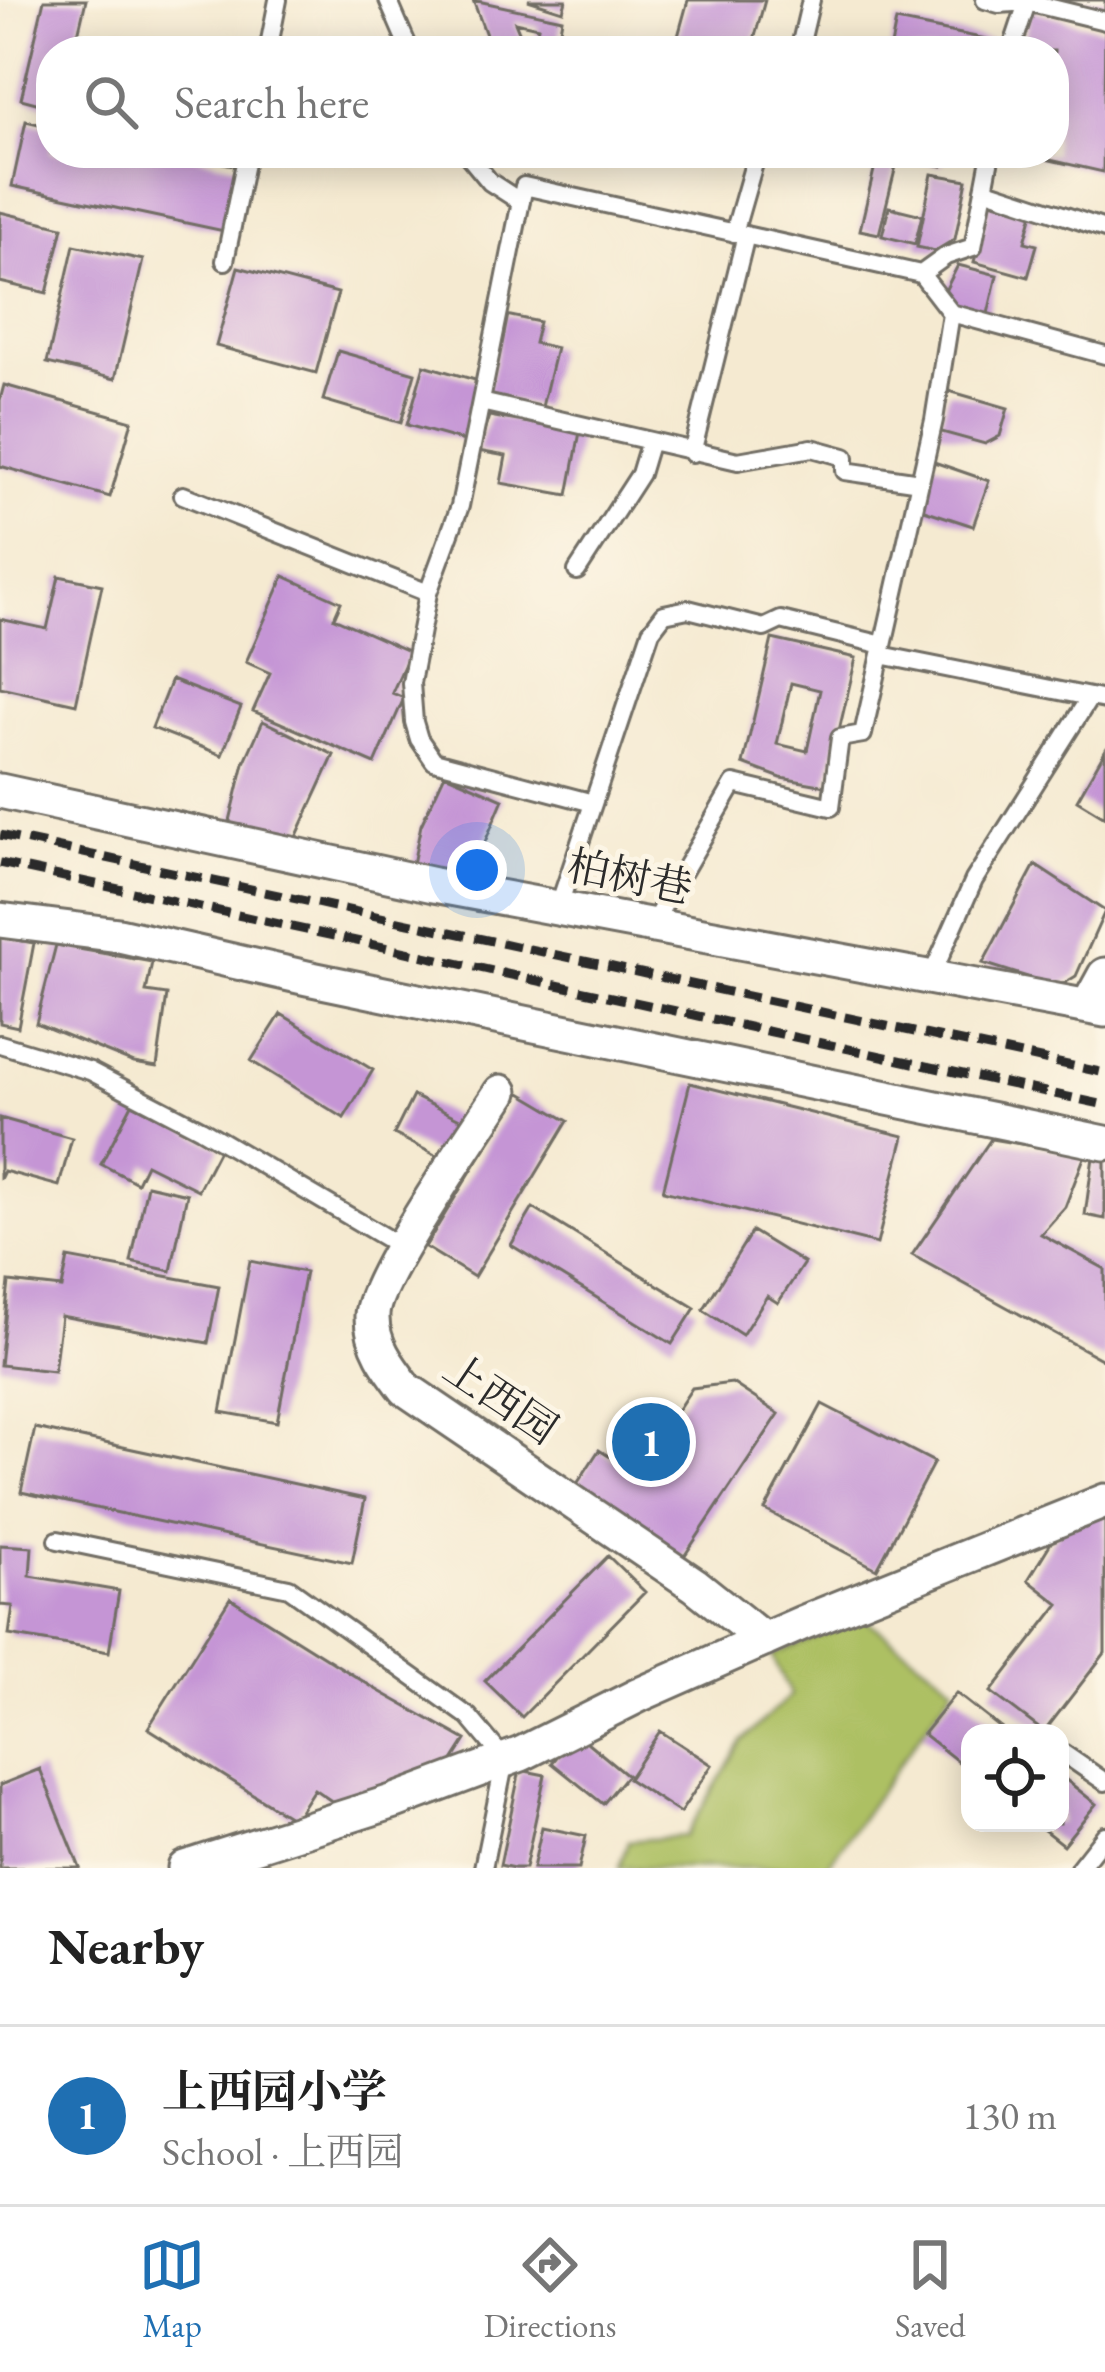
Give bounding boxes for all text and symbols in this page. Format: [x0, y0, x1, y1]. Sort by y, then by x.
search box [36, 36, 1069, 168]
icon: search [78, 69, 144, 135]
text: Search here [174, 73, 369, 131]
street label: 柏树巷 [563, 837, 697, 916]
your location [447, 840, 507, 900]
street label: 上西园 [433, 1340, 568, 1456]
pin: 1 [612, 1397, 690, 1487]
map controls [961, 1724, 1069, 1832]
button: locate [961, 1724, 1069, 1832]
text: Nearby [48, 1913, 204, 1979]
text: 上西园小学 [162, 2062, 387, 2120]
text: 1 [77, 2090, 97, 2141]
text: 130 m [963, 2090, 1057, 2141]
text: School · 上西园 [162, 2126, 404, 2177]
tab: Map [139, 2232, 205, 2347]
tab: Directions [484, 2232, 617, 2347]
tab: Saved [895, 2232, 966, 2347]

